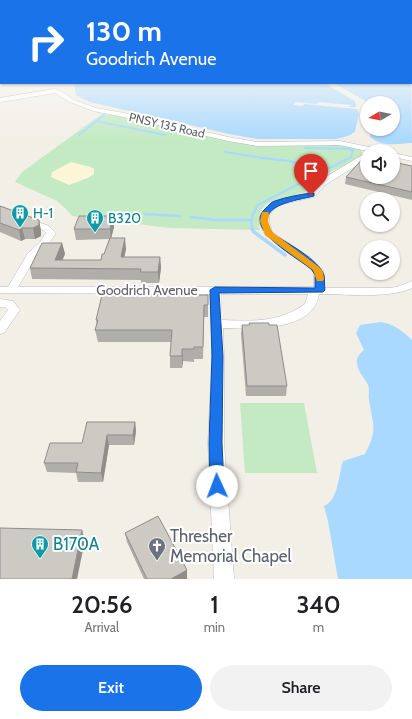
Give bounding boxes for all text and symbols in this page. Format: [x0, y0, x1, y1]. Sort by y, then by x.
text: 130 m [86, 14, 162, 48]
icon: right [20, 16, 72, 68]
text: Goodrich Avenue [86, 48, 216, 70]
north arrow [360, 96, 400, 136]
map controls [360, 96, 400, 280]
street label: PNSY 135 Road [128, 109, 206, 141]
button: sound [360, 144, 400, 184]
pin [294, 154, 328, 195]
icon: arrive [300, 160, 322, 182]
button: search [360, 192, 400, 232]
building icon: H-1 [10, 203, 30, 228]
place label: H-1 [33, 204, 53, 222]
building icon: B320 [85, 208, 105, 233]
place label: B320 [108, 209, 141, 227]
button: layers [360, 240, 400, 280]
street label: Goodrich Avenue [96, 281, 198, 299]
position arrow [196, 465, 238, 507]
place label: Thresher Memorial Chapel [170, 526, 292, 566]
building icon: B170A [30, 534, 50, 559]
place label: B170A [53, 534, 100, 554]
church icon: Thresher Memorial Chapel [147, 536, 167, 561]
text: 20:56 [71, 590, 132, 619]
text: 1 [210, 590, 219, 619]
text: 340 [296, 590, 341, 619]
text: Arrival [85, 619, 119, 635]
text: min [204, 619, 225, 635]
text: m [313, 619, 324, 635]
button: Exit [20, 665, 202, 711]
button: Share [210, 665, 392, 711]

